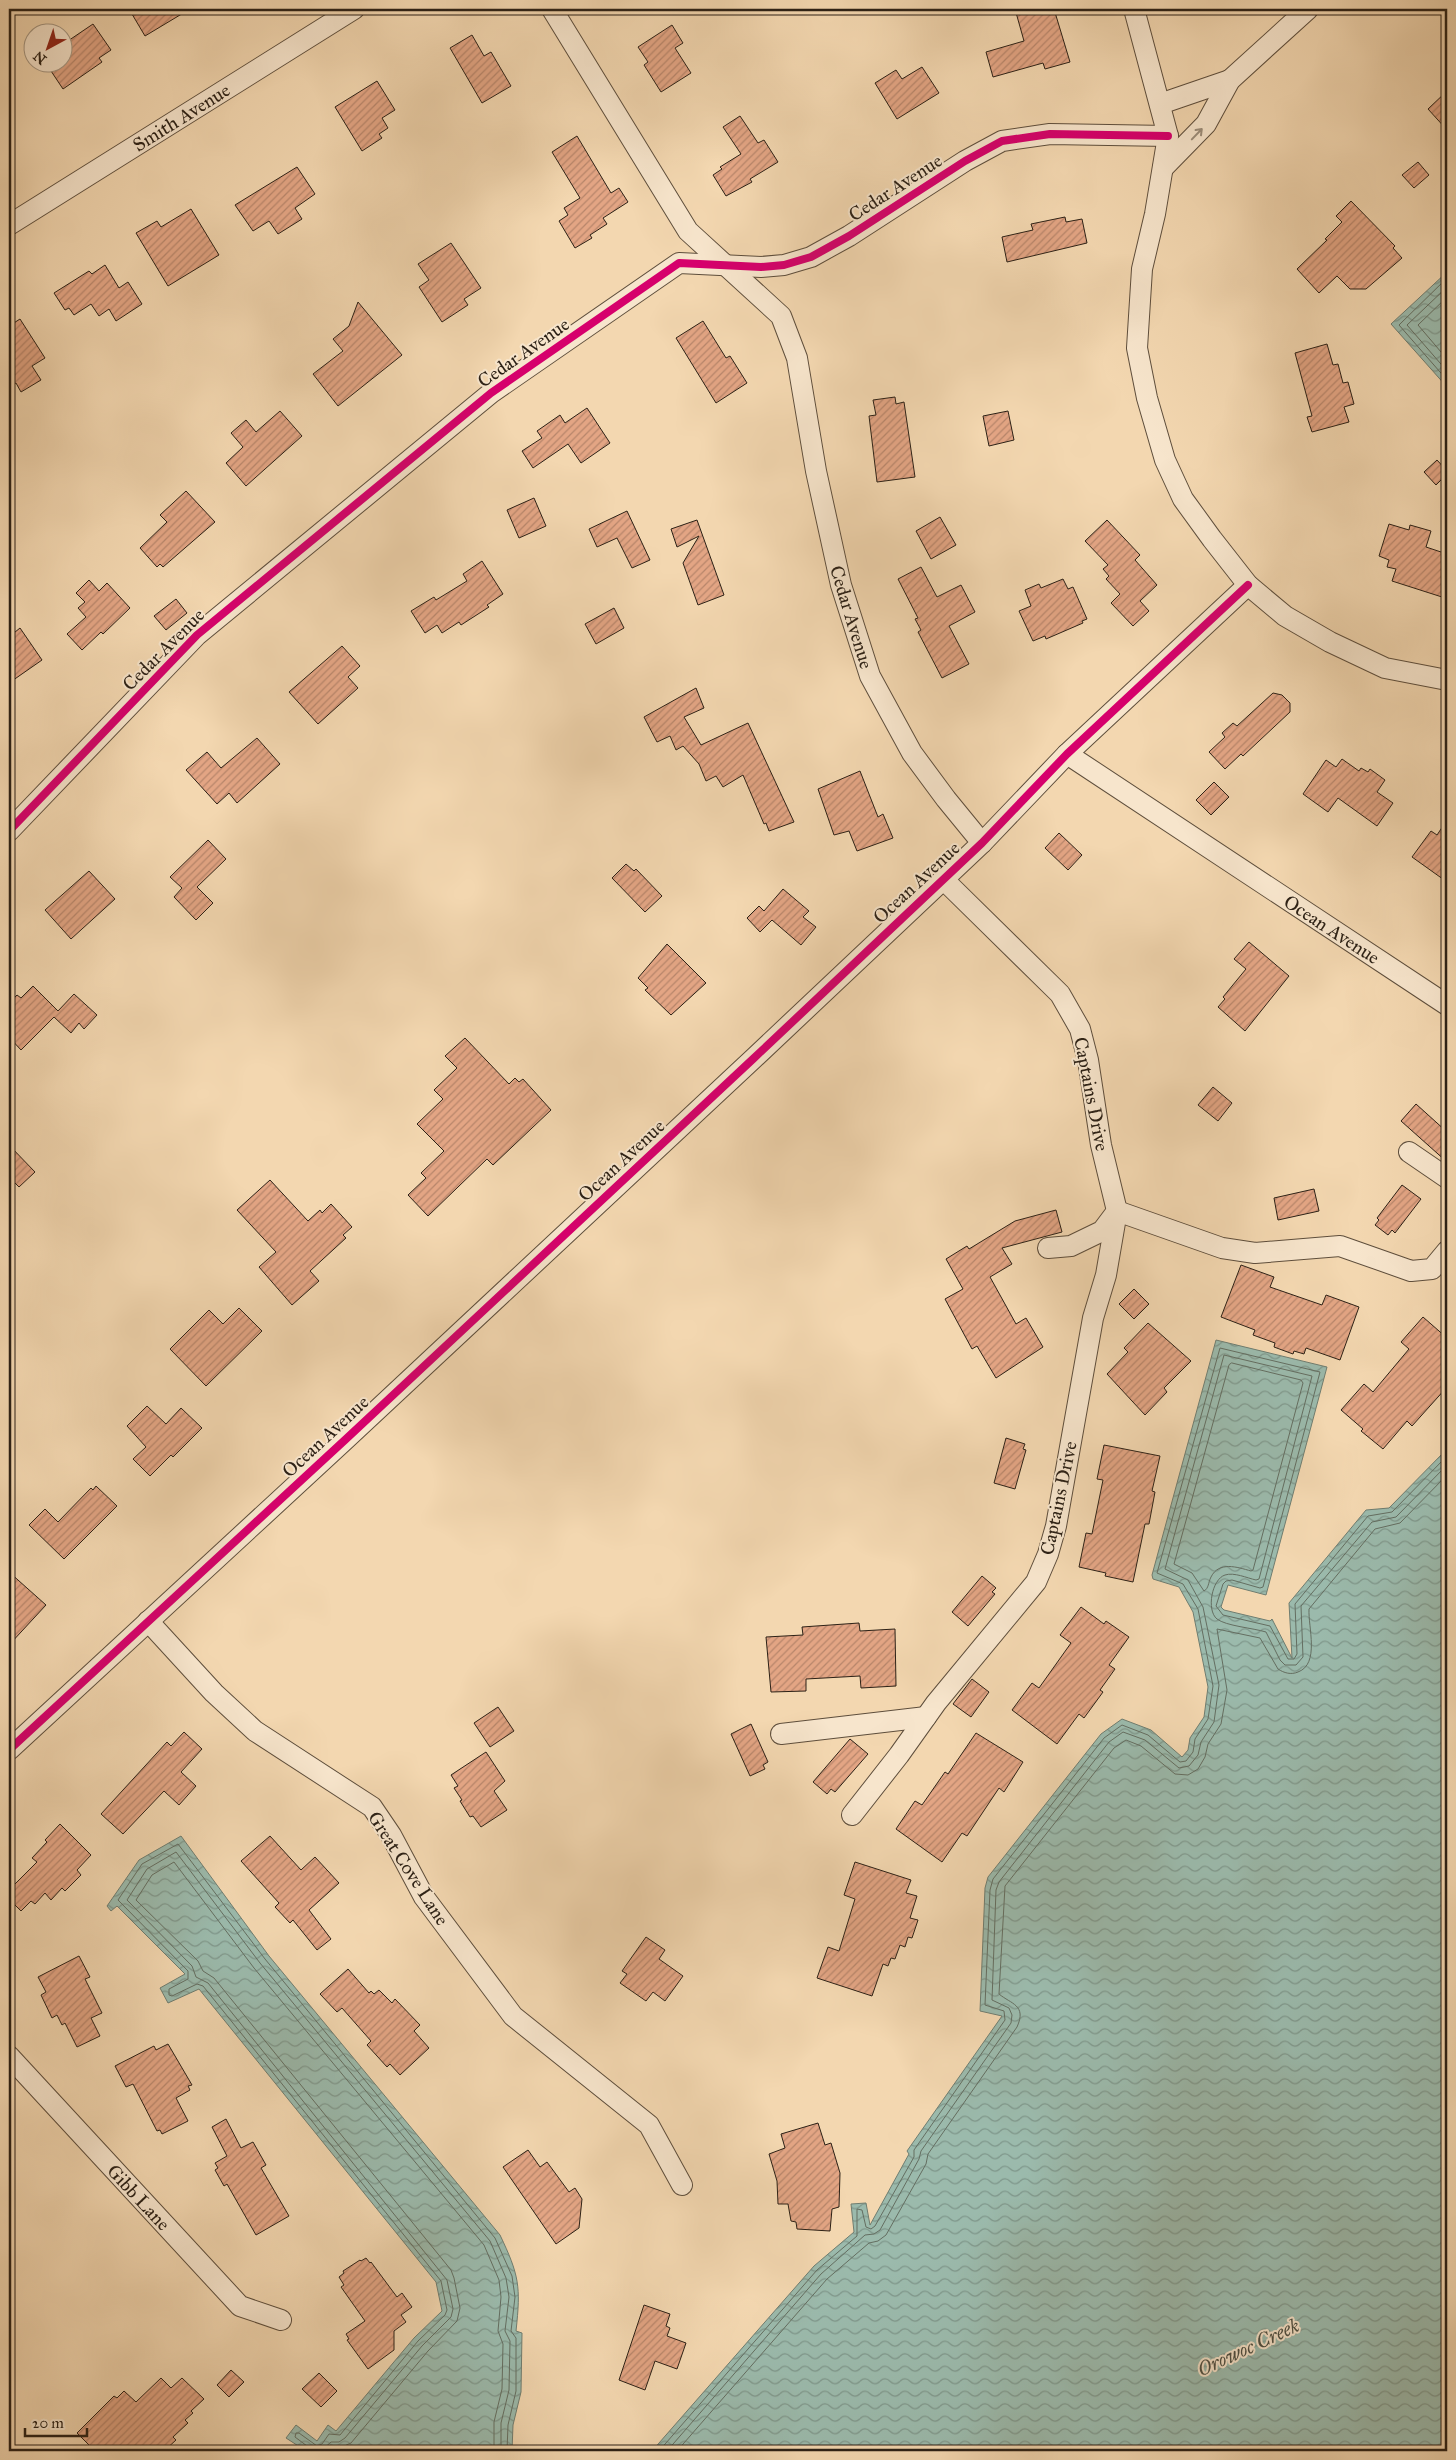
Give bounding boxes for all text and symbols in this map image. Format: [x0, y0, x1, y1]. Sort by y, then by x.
north arrow [22, 22, 72, 72]
text: N [30, 47, 50, 68]
street label: Smith Avenue [128, 78, 234, 156]
one-way arrow [1191, 127, 1203, 140]
street label: Cedar Avenue [844, 149, 946, 226]
street label: Cedar Avenue [473, 312, 574, 392]
street label: Cedar Avenue [825, 563, 878, 672]
street label: Cedar Avenue [117, 603, 209, 695]
street label: Ocean Avenue [868, 836, 964, 928]
street label: Ocean Avenue [1279, 890, 1384, 969]
street label: Captains Drive [1069, 1035, 1114, 1153]
street label: Ocean Avenue [573, 1114, 669, 1206]
street label: Ocean Avenue [277, 1390, 373, 1482]
street label: Captains Drive [1035, 1439, 1082, 1557]
street label: Great Cove Lane [363, 1807, 454, 1930]
street label: Gibb Lane [102, 2160, 175, 2235]
water label: Orowoc Creek [1193, 2313, 1303, 2381]
scale bar [25, 2405, 88, 2437]
text: 20 m [32, 2414, 64, 2432]

